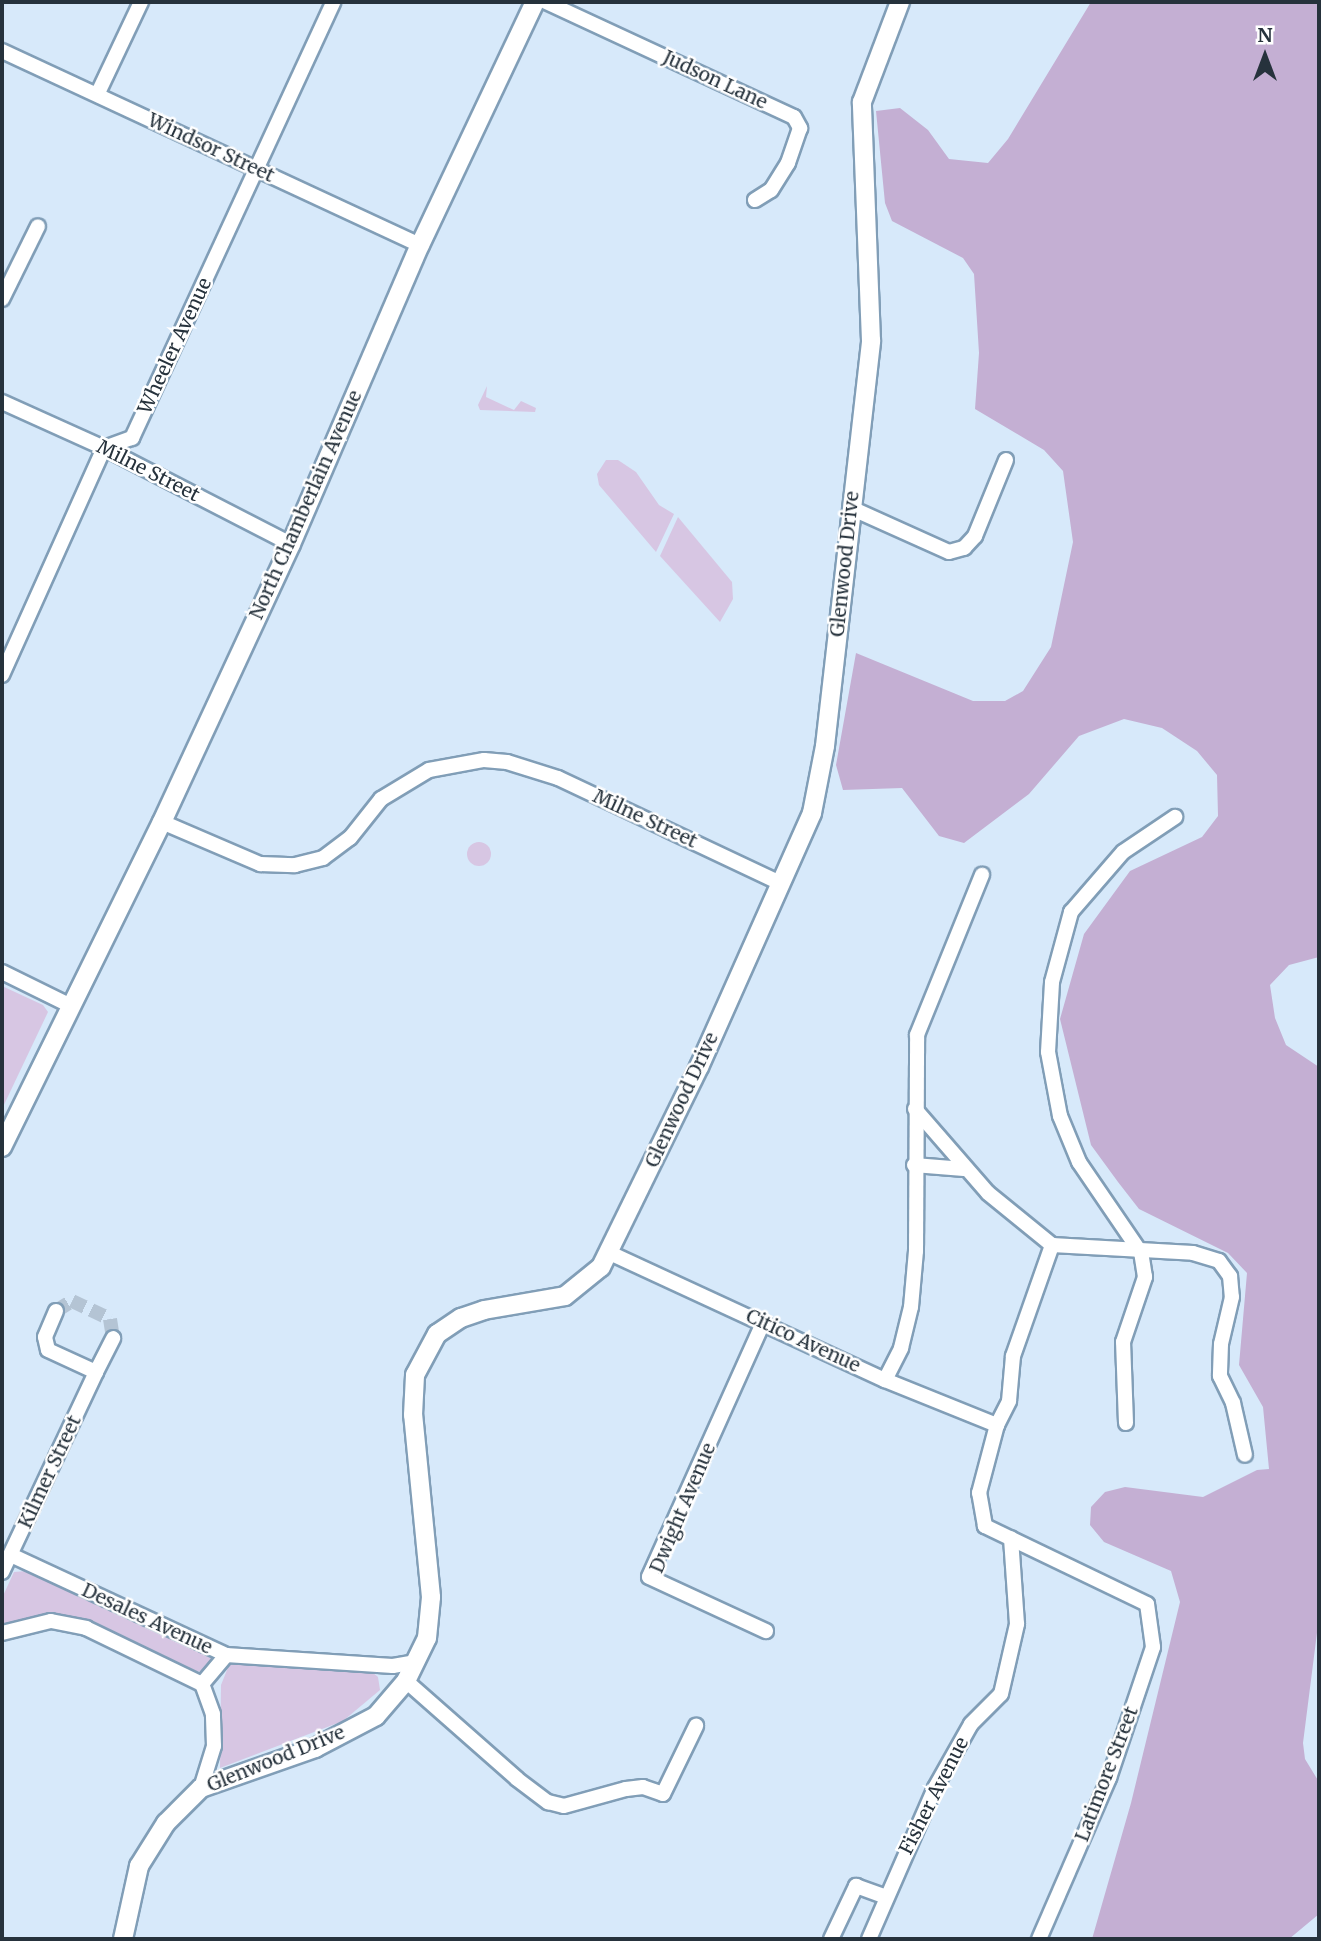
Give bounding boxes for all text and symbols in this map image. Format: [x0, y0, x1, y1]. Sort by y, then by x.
north arrow [1230, 21, 1300, 91]
text: N [1257, 23, 1273, 47]
street label: Judson Lane [659, 46, 771, 114]
street label: Windsor Street [144, 109, 278, 187]
street label: Wheeler Avenue [134, 274, 216, 418]
street label: North Chamberlain Avenue [245, 387, 367, 623]
street label: Milne Street [93, 435, 203, 507]
street label: Glenwood Drive [826, 490, 864, 638]
street label: Milne Street [589, 785, 701, 853]
street label: Glenwood Drive [641, 1029, 723, 1171]
street label: Citico Avenue [742, 1305, 864, 1377]
street label: Kilmer Street [14, 1412, 86, 1532]
street label: Dwight Avenue [645, 1440, 721, 1576]
street label: Desales Avenue [78, 1579, 216, 1659]
street label: Latimore Street [1071, 1703, 1143, 1845]
street label: Glenwood Drive [204, 1721, 348, 1797]
street label: Fisher Avenue [895, 1733, 973, 1859]

